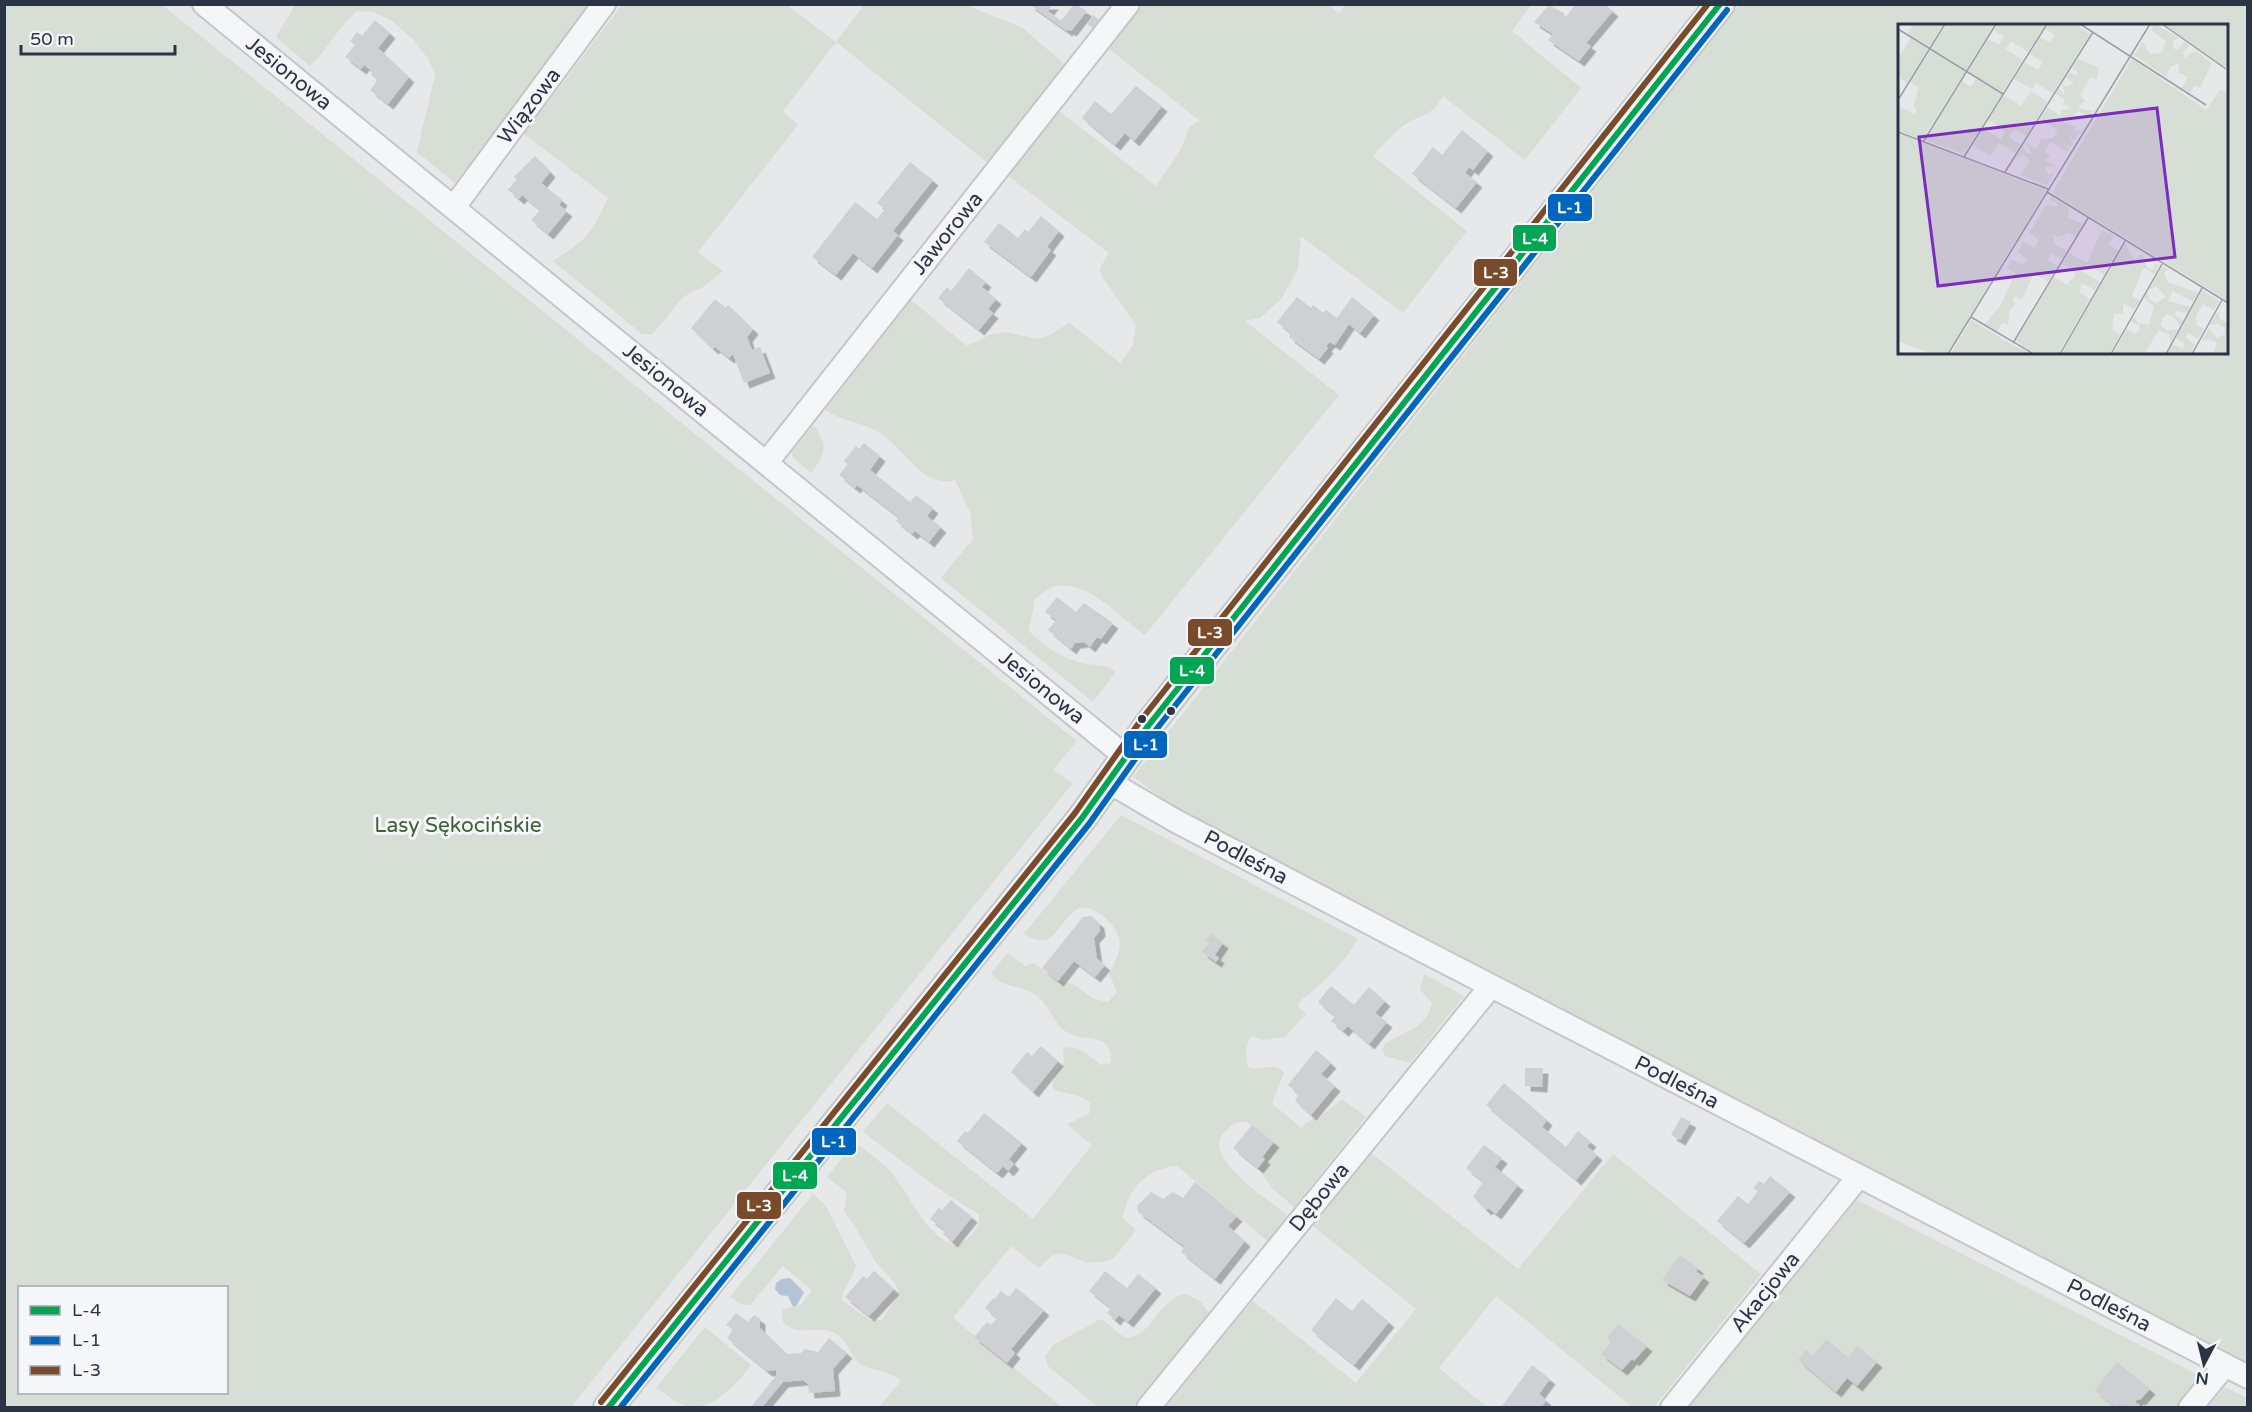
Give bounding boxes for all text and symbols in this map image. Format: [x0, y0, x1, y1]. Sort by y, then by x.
scale bar [21, 18, 176, 56]
inset map [1898, 24, 2228, 354]
text: 50 m [30, 28, 74, 50]
street label: Jesionowa [241, 31, 337, 116]
street label: Wiązowa [493, 63, 566, 149]
street label: Jaworowa [906, 187, 988, 280]
line badge: L-1 [1547, 193, 1593, 222]
text: L-1 [1557, 198, 1583, 218]
line badge: L-4 [1512, 224, 1557, 252]
text: L-4 [1522, 229, 1548, 249]
line badge: L-3 [1473, 258, 1518, 287]
text: L-3 [1483, 263, 1509, 283]
street label: Jesionowa [618, 338, 714, 423]
line badge: L-3 [1187, 618, 1233, 647]
text: L-3 [1197, 623, 1223, 643]
street label: Jesionowa [994, 645, 1090, 730]
line badge: L-4 [1169, 656, 1215, 685]
text: L-4 [1179, 661, 1205, 681]
unlabelled marker [1165, 705, 1177, 717]
unlabelled marker [1136, 713, 1148, 725]
line badge: L-1 [1123, 730, 1168, 759]
text: L-1 [1133, 735, 1159, 755]
park label: Lasy Sękocińskie [374, 813, 542, 838]
street label: Podleśna [1199, 825, 1292, 890]
street label: Podleśna [1630, 1051, 1723, 1114]
line badge: L-1 [811, 1127, 857, 1156]
text: L-1 [821, 1132, 847, 1152]
street label: Dębowa [1284, 1158, 1355, 1237]
line badge: L-4 [772, 1161, 818, 1190]
text: L-4 [782, 1166, 808, 1186]
line badge: L-3 [736, 1191, 782, 1220]
text: L-3 [746, 1196, 772, 1216]
street label: Akacjowa [1725, 1247, 1805, 1338]
street label: Podleśna [2062, 1274, 2155, 1337]
legend [18, 1286, 228, 1394]
text: L-4 [72, 1299, 101, 1321]
text: L-1 [72, 1329, 101, 1351]
north arrow [2174, 1334, 2234, 1394]
text: L-3 [72, 1359, 101, 1381]
text: N [2195, 1367, 2210, 1389]

